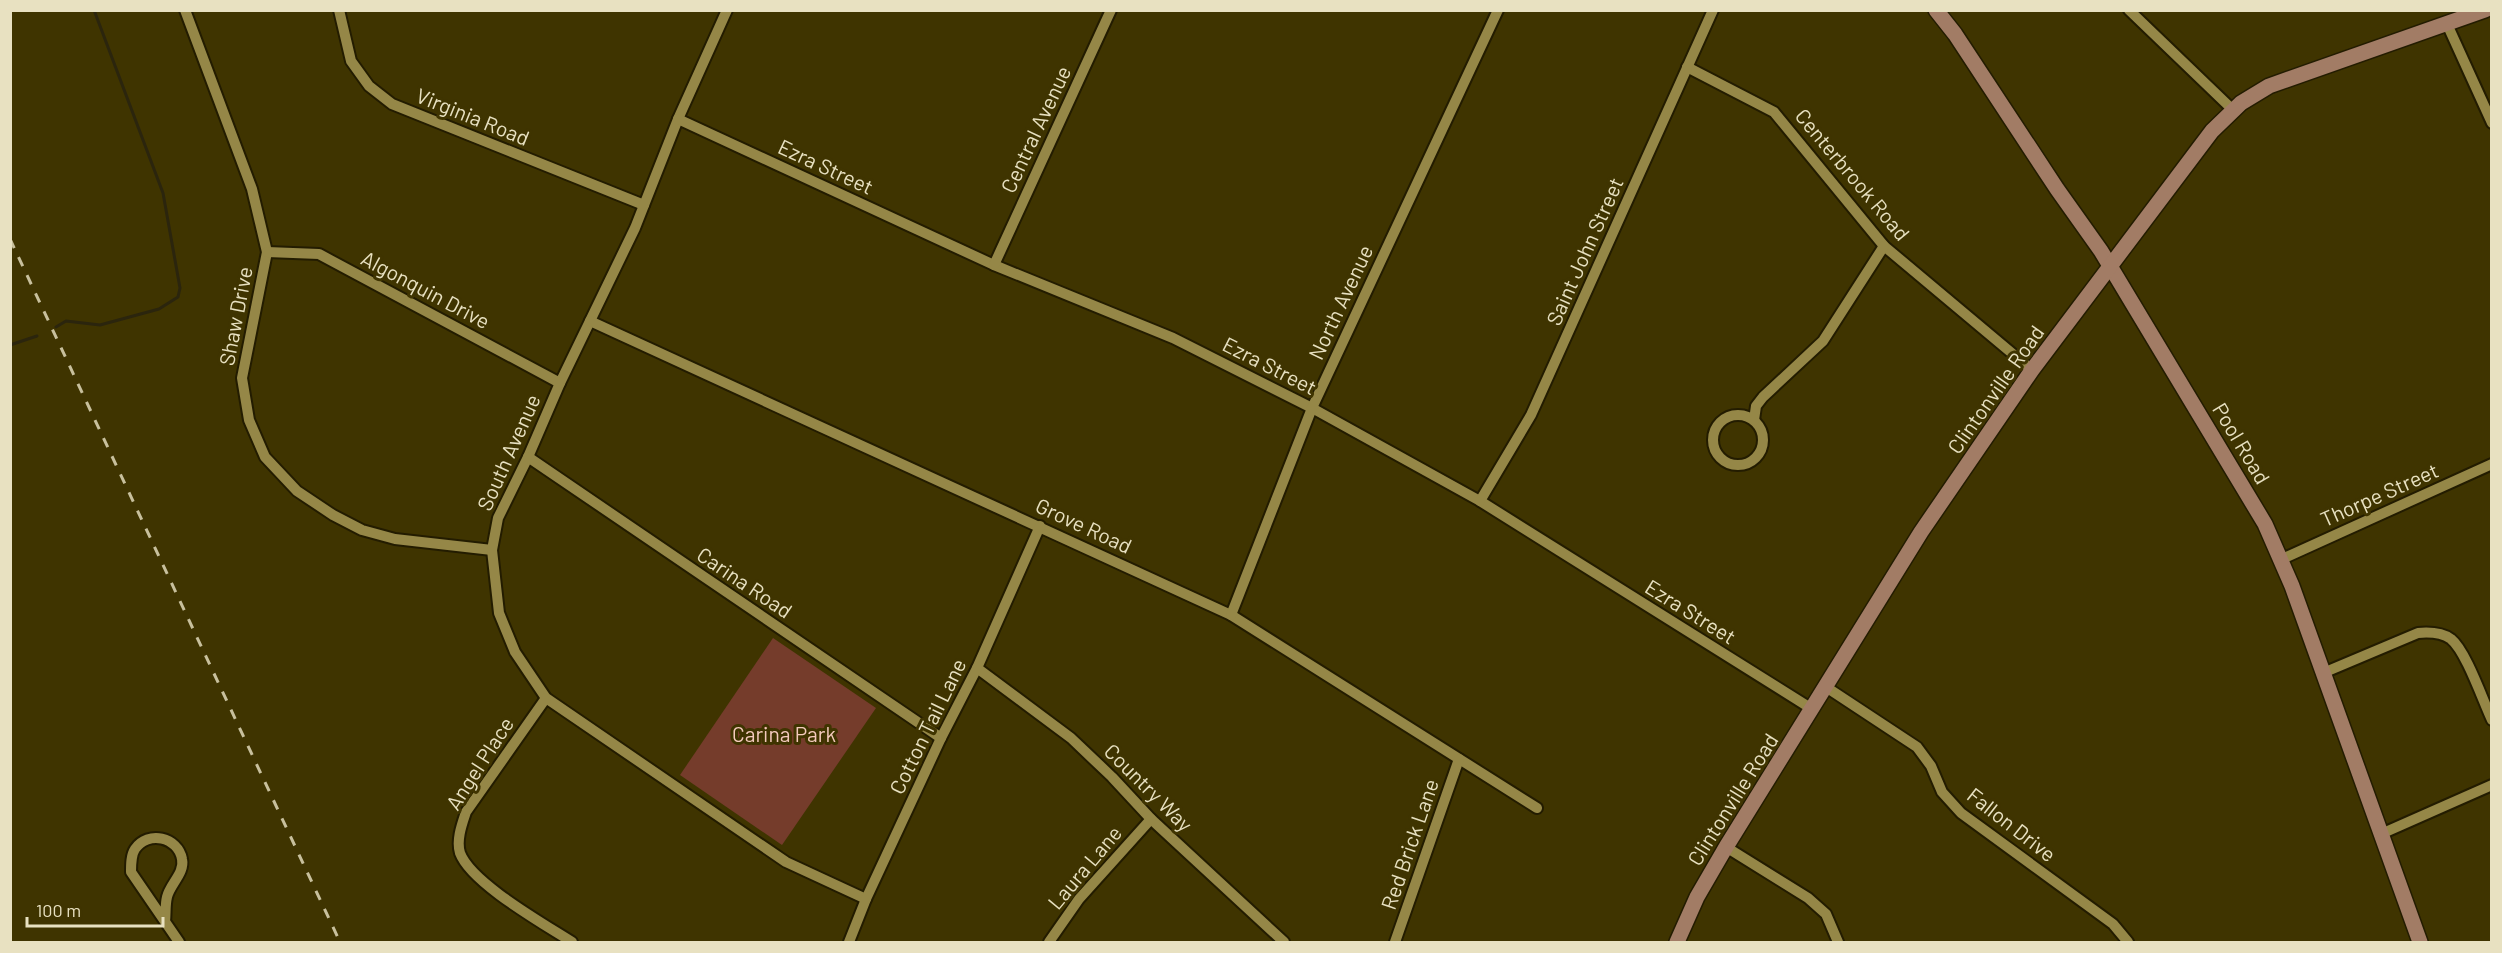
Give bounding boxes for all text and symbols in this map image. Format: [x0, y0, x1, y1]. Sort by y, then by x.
street label: Central Avenue [995, 62, 1075, 196]
street label: Virginia Road [413, 82, 533, 150]
street label: Centerbrook Road [1791, 103, 1915, 245]
street label: Ezra Street [775, 133, 877, 199]
street label: Saint John Street [1540, 173, 1628, 329]
street label: North Avenue [1303, 241, 1377, 363]
street label: Algonquin Drive [357, 245, 495, 333]
street label: Shaw Drive [213, 264, 257, 368]
street label: Clintonville Road [1941, 320, 2049, 458]
street label: Ezra Street [1219, 331, 1321, 399]
street label: South Avenue [471, 390, 545, 514]
street label: Pool Road [2208, 398, 2276, 488]
street label: Thorpe Street [2316, 457, 2442, 531]
street label: Grove Road [1032, 492, 1136, 558]
street label: Carina Road [693, 541, 797, 623]
street label: Ezra Street [1641, 573, 1741, 649]
street label: Cotton Tail Lane [883, 654, 971, 798]
street label: Angel Place [440, 712, 518, 814]
park label: Carina Park [732, 721, 836, 746]
street label: Clintonville Road [1681, 728, 1783, 870]
street label: Country Way [1100, 738, 1198, 836]
street label: Red Brick Lane [1375, 775, 1443, 913]
street label: Fallon Drive [1963, 782, 2061, 866]
street label: Laura Lane [1042, 820, 1126, 914]
scale bar [27, 890, 164, 928]
text: 100 m [36, 899, 81, 921]

